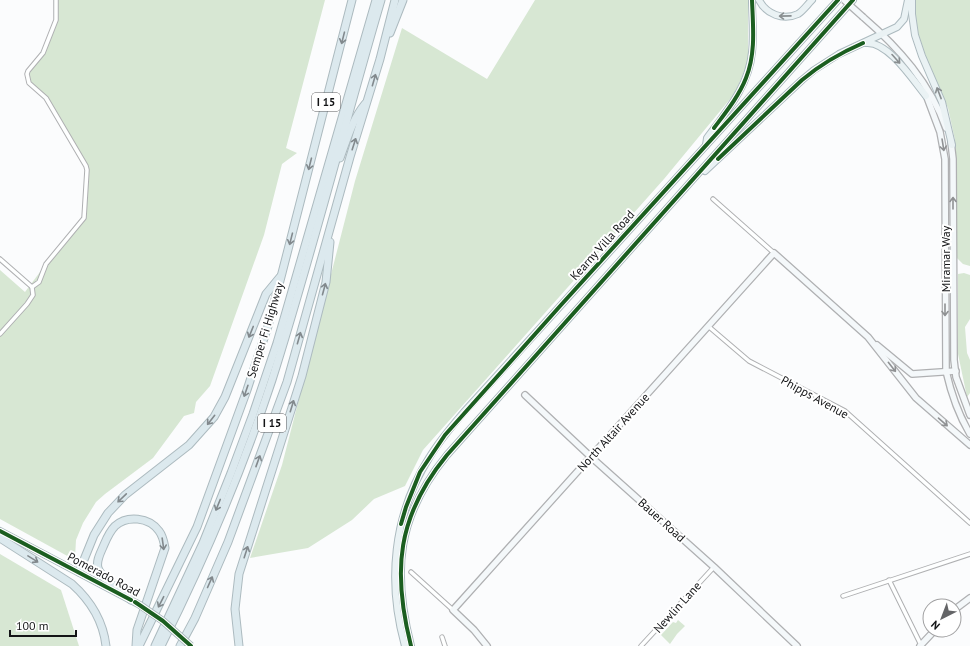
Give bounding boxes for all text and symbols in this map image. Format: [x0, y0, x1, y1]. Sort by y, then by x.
one-way arrow [779, 12, 792, 20]
one-way arrow [338, 31, 346, 44]
one-way arrow [891, 54, 900, 64]
one-way arrow [371, 74, 378, 87]
one-way arrow [934, 88, 942, 100]
road number: I 15 [312, 93, 340, 111]
one-way arrow [351, 137, 358, 150]
one-way arrow [939, 138, 947, 151]
one-way arrow [306, 157, 313, 170]
one-way arrow [949, 197, 957, 210]
street label: Kearny Villa Road [567, 207, 637, 283]
street label: Miramar Way [938, 225, 953, 292]
one-way arrow [287, 232, 294, 245]
street label: Semper Fi Highway [243, 280, 287, 380]
one-way arrow [321, 283, 328, 296]
one-way arrow [941, 303, 949, 316]
one-way arrow [247, 325, 255, 337]
one-way arrow [296, 332, 303, 345]
one-way arrow [887, 362, 896, 373]
street label: Phipps Avenue [779, 372, 851, 422]
one-way arrow [242, 384, 250, 396]
street label: North Altair Avenue [574, 390, 652, 474]
one-way arrow [289, 400, 296, 413]
one-way arrow [207, 414, 215, 425]
road number: I 15 [258, 414, 286, 432]
one-way arrow [938, 417, 948, 426]
one-way arrow [255, 455, 262, 468]
one-way arrow [117, 493, 127, 503]
street label: Bauer Road [635, 495, 689, 545]
one-way arrow [214, 498, 222, 510]
one-way arrow [159, 537, 167, 550]
one-way arrow [243, 546, 250, 559]
street label: Pomerado Road [65, 549, 143, 599]
one-way arrow [27, 556, 39, 564]
one-way arrow [207, 576, 214, 588]
street label: Newlin Lane [650, 578, 704, 636]
one-way arrow [157, 596, 164, 608]
north arrow [922, 598, 962, 638]
scale bar [10, 612, 76, 638]
text: 100 m [16, 618, 49, 633]
text: N [928, 618, 943, 633]

